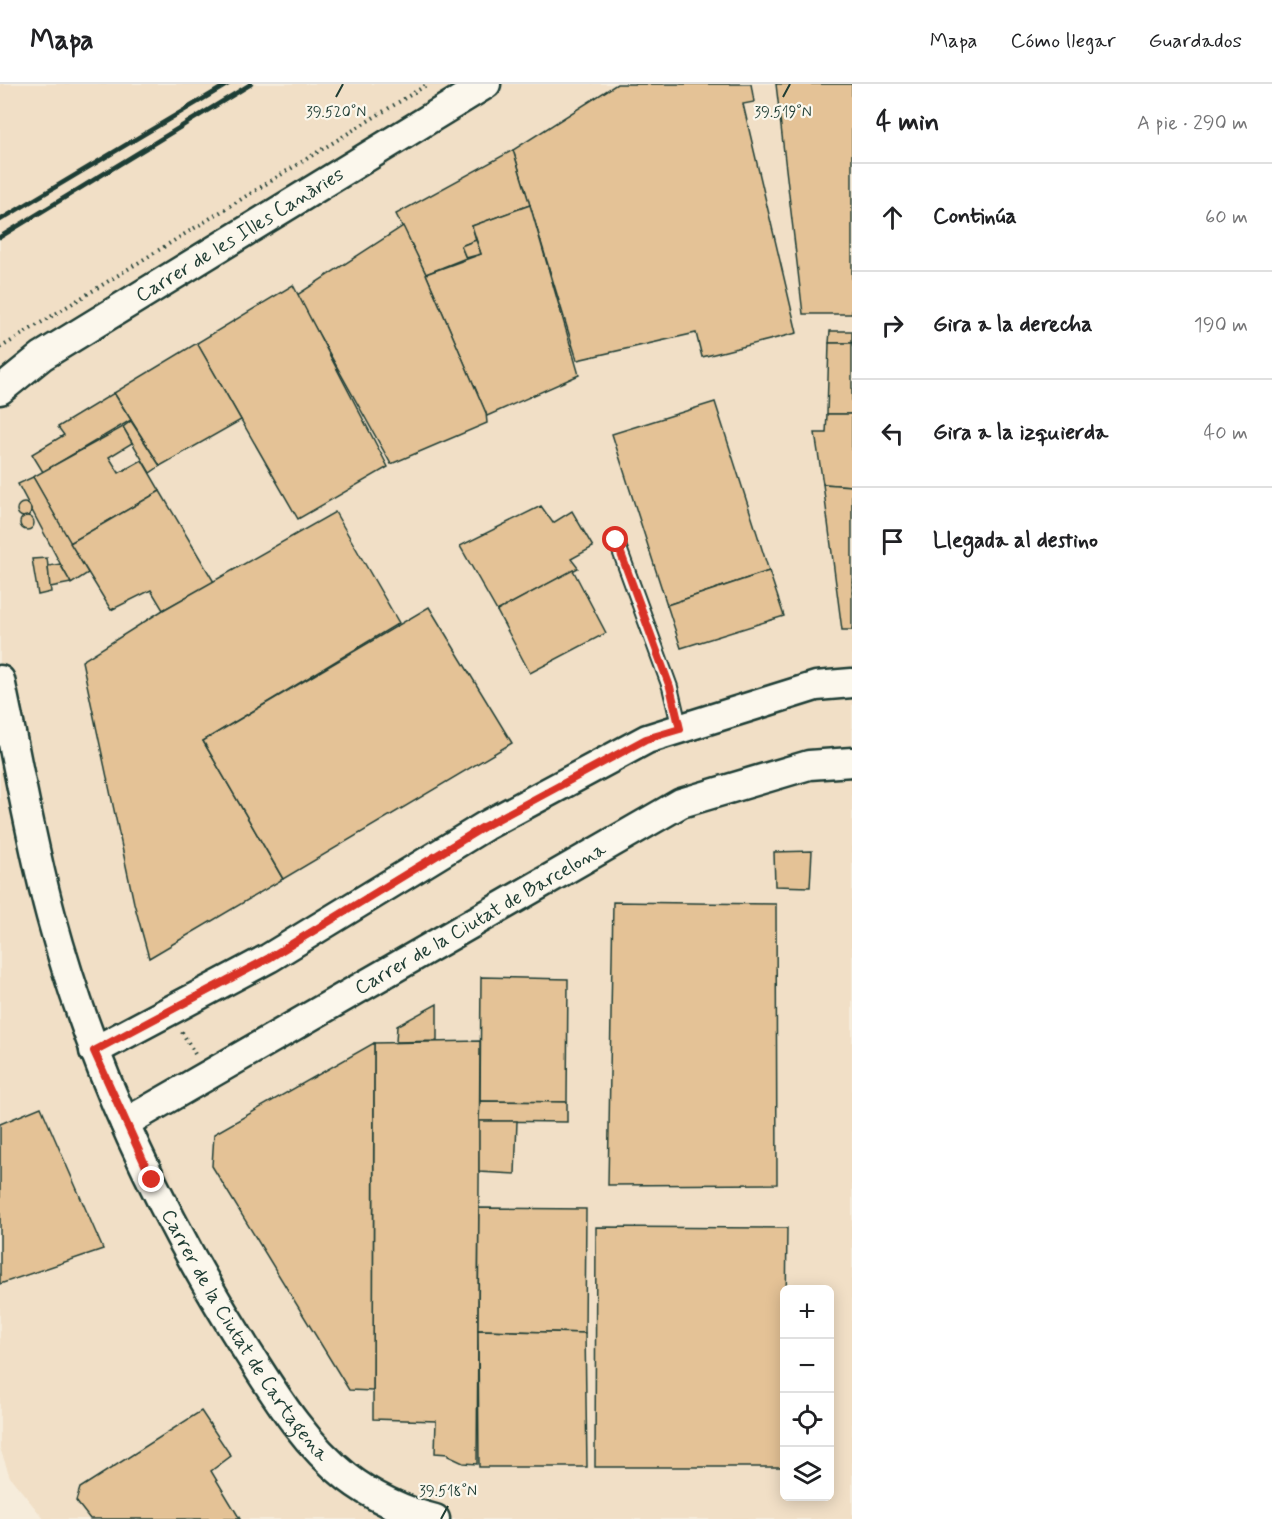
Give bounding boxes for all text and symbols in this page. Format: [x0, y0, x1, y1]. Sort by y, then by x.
text: Mapa [30, 23, 94, 60]
text: Mapa [930, 27, 978, 55]
text: Cómo llegar [1011, 27, 1116, 55]
text: Guardados [1149, 27, 1242, 55]
text: 39.520°N [306, 103, 366, 123]
text: 39.519°N [754, 103, 812, 123]
text: 4 min [876, 106, 939, 140]
text: A pie · 290 m [1137, 110, 1248, 137]
street label: Carrer de les Illes Canàries [131, 161, 349, 309]
icon: ahead [876, 201, 909, 234]
text: Continúa [933, 203, 1017, 231]
text: 60 m [1205, 204, 1248, 231]
icon: right [876, 309, 909, 342]
text: Gira a la derecha [933, 311, 1093, 339]
text: 190 m [1194, 312, 1248, 339]
icon: left [876, 417, 909, 450]
text: Gira a la izquierda [933, 419, 1108, 447]
text: 40 m [1204, 420, 1248, 447]
icon: arrive [876, 525, 909, 558]
route start [602, 526, 628, 552]
text: Llegada al destino [933, 527, 1098, 555]
street label: Carrer de la Ciutat de Barcelona [350, 835, 612, 1001]
route end [138, 1166, 164, 1192]
street label: Carrer de la Ciutat de Cartagena [155, 1205, 336, 1468]
map controls [780, 1285, 834, 1501]
button: + [780, 1285, 834, 1339]
button: − [780, 1339, 834, 1393]
button: locate [780, 1393, 834, 1447]
button: layers [780, 1447, 834, 1501]
text: 39.518°N [419, 1482, 477, 1502]

